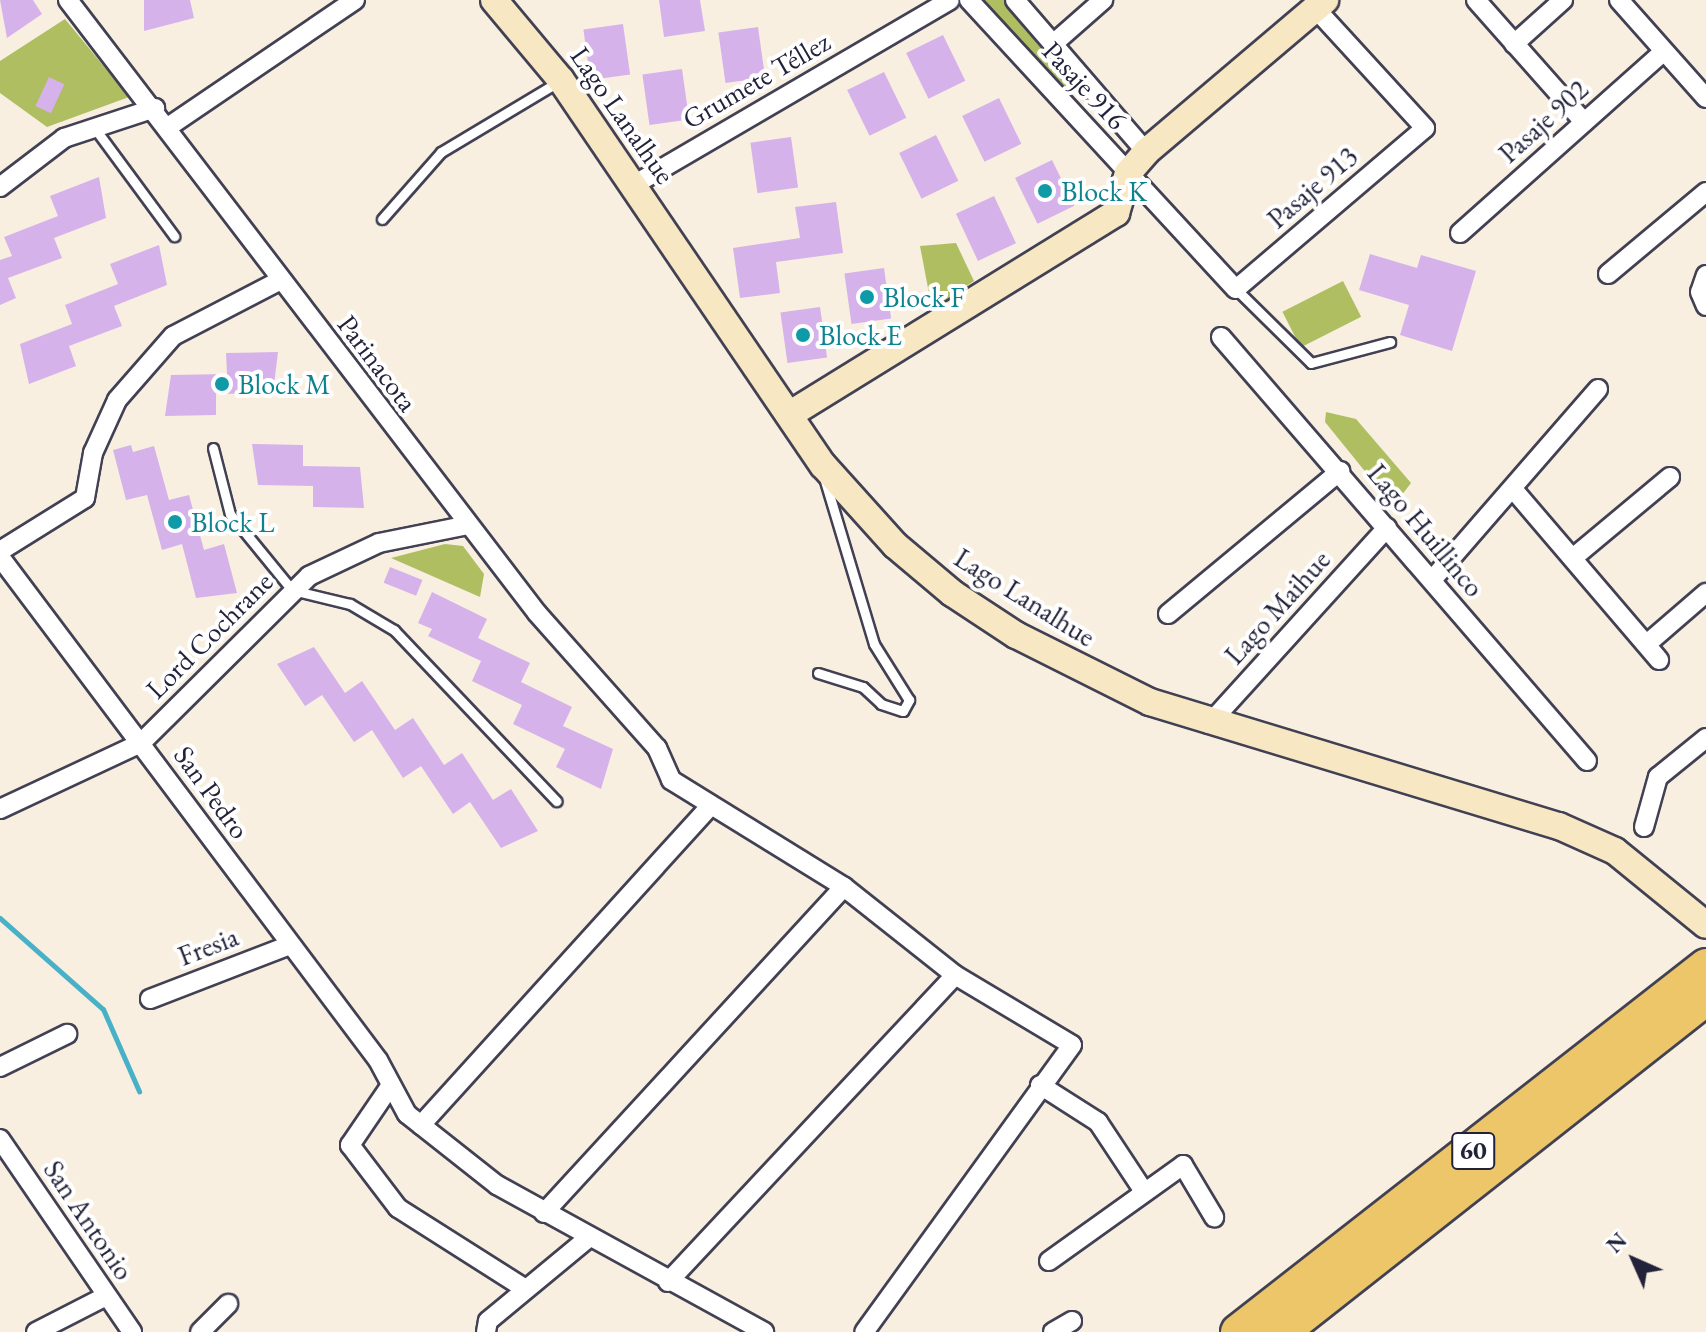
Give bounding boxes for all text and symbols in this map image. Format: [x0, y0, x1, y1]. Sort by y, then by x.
street label: Grumete Téllez [677, 24, 835, 136]
street label: Pasaje 916 [1036, 34, 1134, 136]
street label: Lago Lanalhue [564, 40, 682, 190]
street label: Pasaje 902 [1492, 72, 1594, 170]
street label: Pasaje 913 [1260, 139, 1364, 235]
place label: Block K [1061, 174, 1147, 208]
marker: Block K [1036, 182, 1054, 200]
place label: Block F [883, 280, 964, 314]
marker: Block F [858, 288, 876, 306]
street label: Parinacota [331, 308, 425, 418]
place label: Block E [819, 318, 902, 352]
marker: Block E [794, 326, 812, 344]
place label: Block M [238, 367, 330, 401]
marker: Block M [213, 375, 231, 393]
street label: Lago Huillinco [1361, 457, 1491, 603]
place label: Block L [191, 505, 274, 539]
marker: Block L [166, 513, 184, 531]
street label: Lago Lanalhue [948, 541, 1102, 653]
street label: Lago Maihue [1217, 543, 1337, 671]
street label: Lord Cochrane [139, 565, 279, 705]
street label: San Pedro [167, 739, 257, 845]
street label: Fresia [173, 919, 243, 973]
road number: 60 [1451, 1129, 1495, 1173]
street label: San Antonio [37, 1154, 141, 1286]
north arrow [1594, 1220, 1674, 1300]
text: N [1600, 1226, 1633, 1259]

